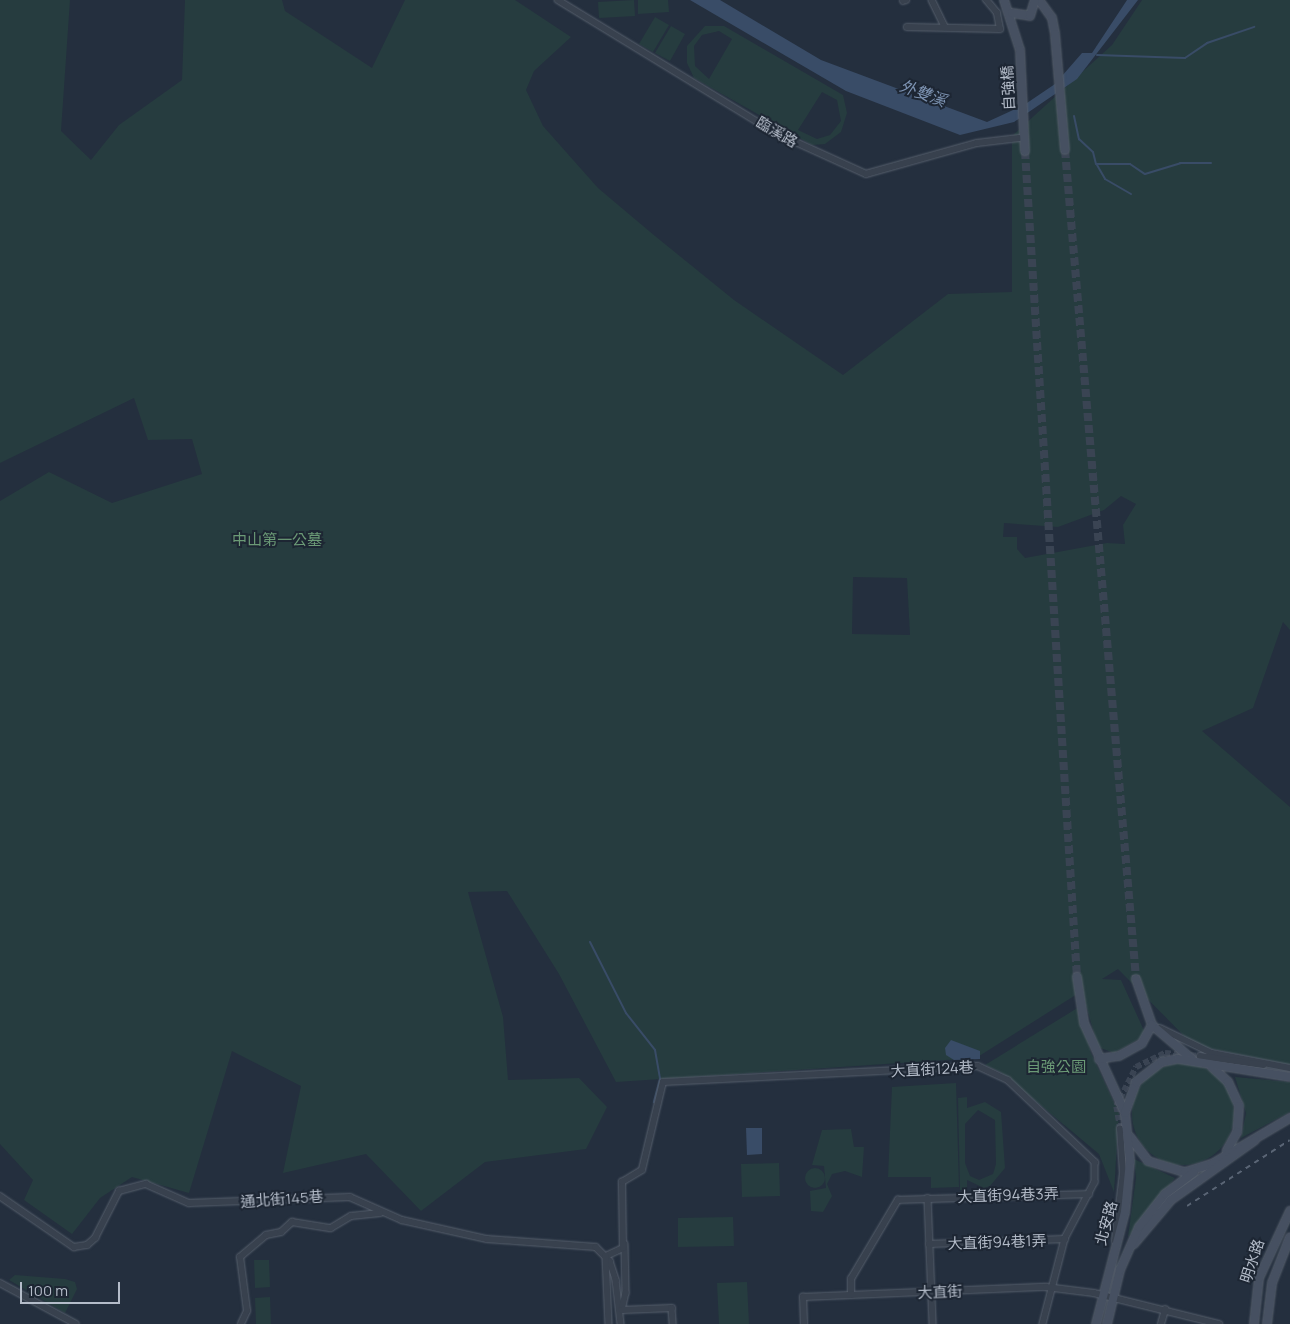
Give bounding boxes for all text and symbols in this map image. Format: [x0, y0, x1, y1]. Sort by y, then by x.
street label: 自強橋 [998, 65, 1018, 111]
water label: 外雙溪 [897, 76, 949, 110]
street label: 臨溪路 [753, 113, 801, 151]
park label: 中山第一公墓 [232, 531, 322, 549]
street label: 大直街124巷 [890, 1058, 974, 1080]
park label: 自強公園 [1026, 1058, 1086, 1076]
street label: 大直街94巷3弄 [957, 1184, 1059, 1206]
street label: 通北街145巷 [240, 1187, 324, 1211]
street label: 北安路 [1091, 1199, 1121, 1247]
street label: 大直街94巷1弄 [947, 1231, 1047, 1253]
street label: 明水路 [1236, 1237, 1268, 1285]
scale bar [22, 1272, 122, 1304]
text: 100 m [28, 1280, 68, 1301]
street label: 大直街 [917, 1282, 963, 1302]

